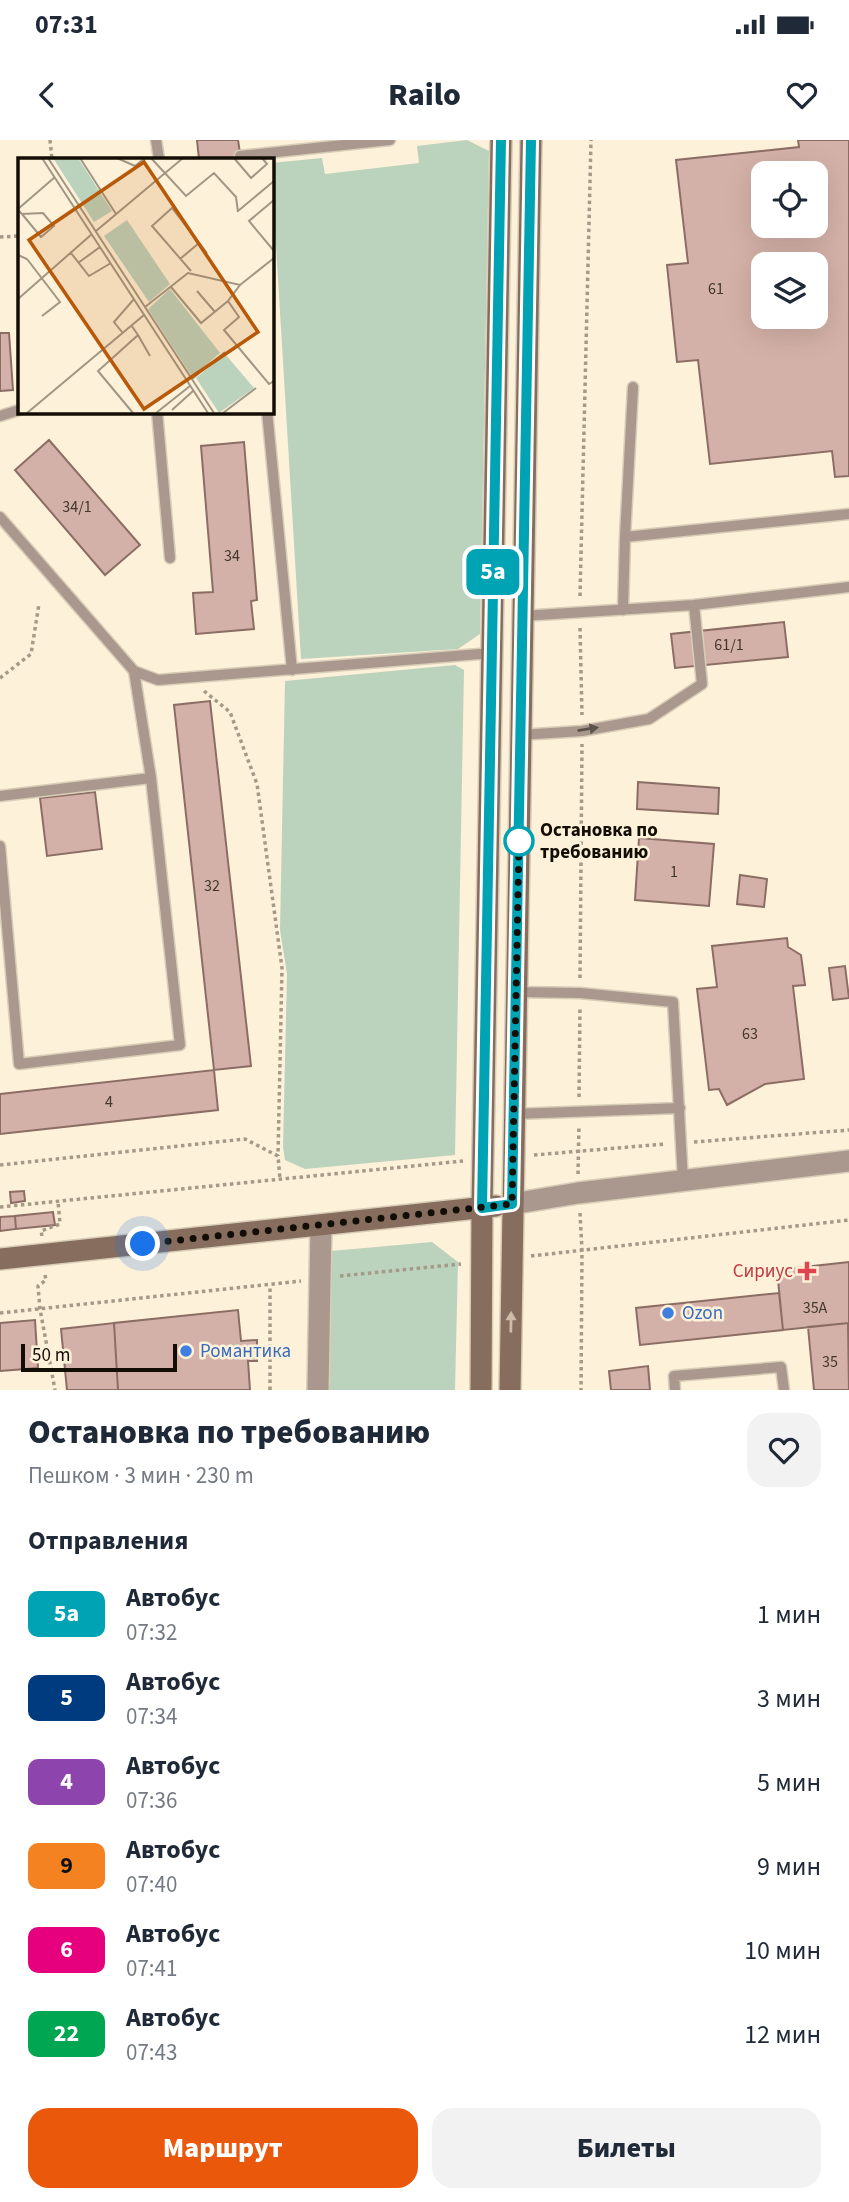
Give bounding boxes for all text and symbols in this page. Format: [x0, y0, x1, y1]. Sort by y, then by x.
text: 07:31 [35, 6, 98, 43]
text: Railo [388, 72, 461, 118]
icon: back [28, 76, 66, 114]
icon: heart [783, 76, 821, 114]
inset map [18, 158, 273, 413]
map controls [751, 161, 828, 329]
button: locate [751, 161, 828, 238]
button: layers [751, 252, 828, 329]
house number: 61 [708, 278, 724, 300]
house number: 34/1 [62, 496, 92, 518]
house number: 34 [224, 545, 240, 567]
line badge: 5а [462, 549, 524, 595]
text: 5а [480, 554, 506, 589]
house number: 61/1 [714, 634, 744, 656]
one-way arrow [577, 723, 599, 734]
place label: Остановка по требованию [540, 817, 658, 866]
marker: Остановка по требованию [504, 826, 534, 856]
house number: 1 [670, 861, 678, 883]
house number: 32 [204, 875, 220, 897]
house number: 63 [742, 1023, 758, 1045]
house number: 4 [105, 1091, 113, 1113]
your location [125, 1226, 160, 1261]
place label: Сириус [733, 1258, 793, 1285]
marker: Сириус [799, 1263, 815, 1279]
house number: 35А [803, 1297, 828, 1319]
place label: Ozon [682, 1300, 723, 1327]
marker: Ozon [660, 1305, 676, 1321]
one-way arrow [505, 1311, 516, 1333]
place label: Романтика [200, 1338, 291, 1365]
scale bar [21, 1341, 177, 1373]
text: 50 m [32, 1342, 70, 1369]
marker: Романтика [178, 1343, 194, 1359]
house number: 35 [822, 1351, 838, 1373]
text: Остановка по требованию [28, 1409, 430, 1456]
button: heart [747, 1413, 821, 1487]
text: Пешком · 3 мин · 230 m [28, 1459, 254, 1492]
text: Отправления [28, 1522, 188, 1559]
text: Автобус [126, 1579, 220, 1616]
text: 5а [54, 1596, 79, 1631]
text: 1 мин [757, 1596, 821, 1633]
text: 07:32 [126, 1616, 177, 1649]
text: Автобус [126, 1663, 220, 1700]
text: 5 [60, 1680, 73, 1715]
text: 3 мин [757, 1680, 821, 1717]
text: 07:34 [126, 1700, 177, 1733]
text: Автобус [126, 1747, 220, 1784]
text: 4 [60, 1764, 73, 1799]
text: 5 мин [757, 1764, 821, 1801]
text: 07:36 [126, 1784, 177, 1817]
text: Автобус [126, 1831, 220, 1868]
text: 9 [60, 1848, 73, 1883]
text: 9 мин [757, 1848, 821, 1885]
text: 07:40 [126, 1868, 177, 1901]
text: Автобус [126, 1915, 220, 1952]
text: 6 [60, 1932, 73, 1967]
text: 10 мин [744, 1932, 821, 1969]
text: 07:41 [126, 1952, 177, 1985]
text: Автобус [126, 1999, 220, 2036]
text: 22 [54, 2016, 79, 2051]
text: 12 мин [744, 2016, 821, 2053]
text: 07:43 [126, 2036, 177, 2069]
button: Маршрут [28, 2108, 418, 2188]
button: Билеты [432, 2108, 821, 2188]

